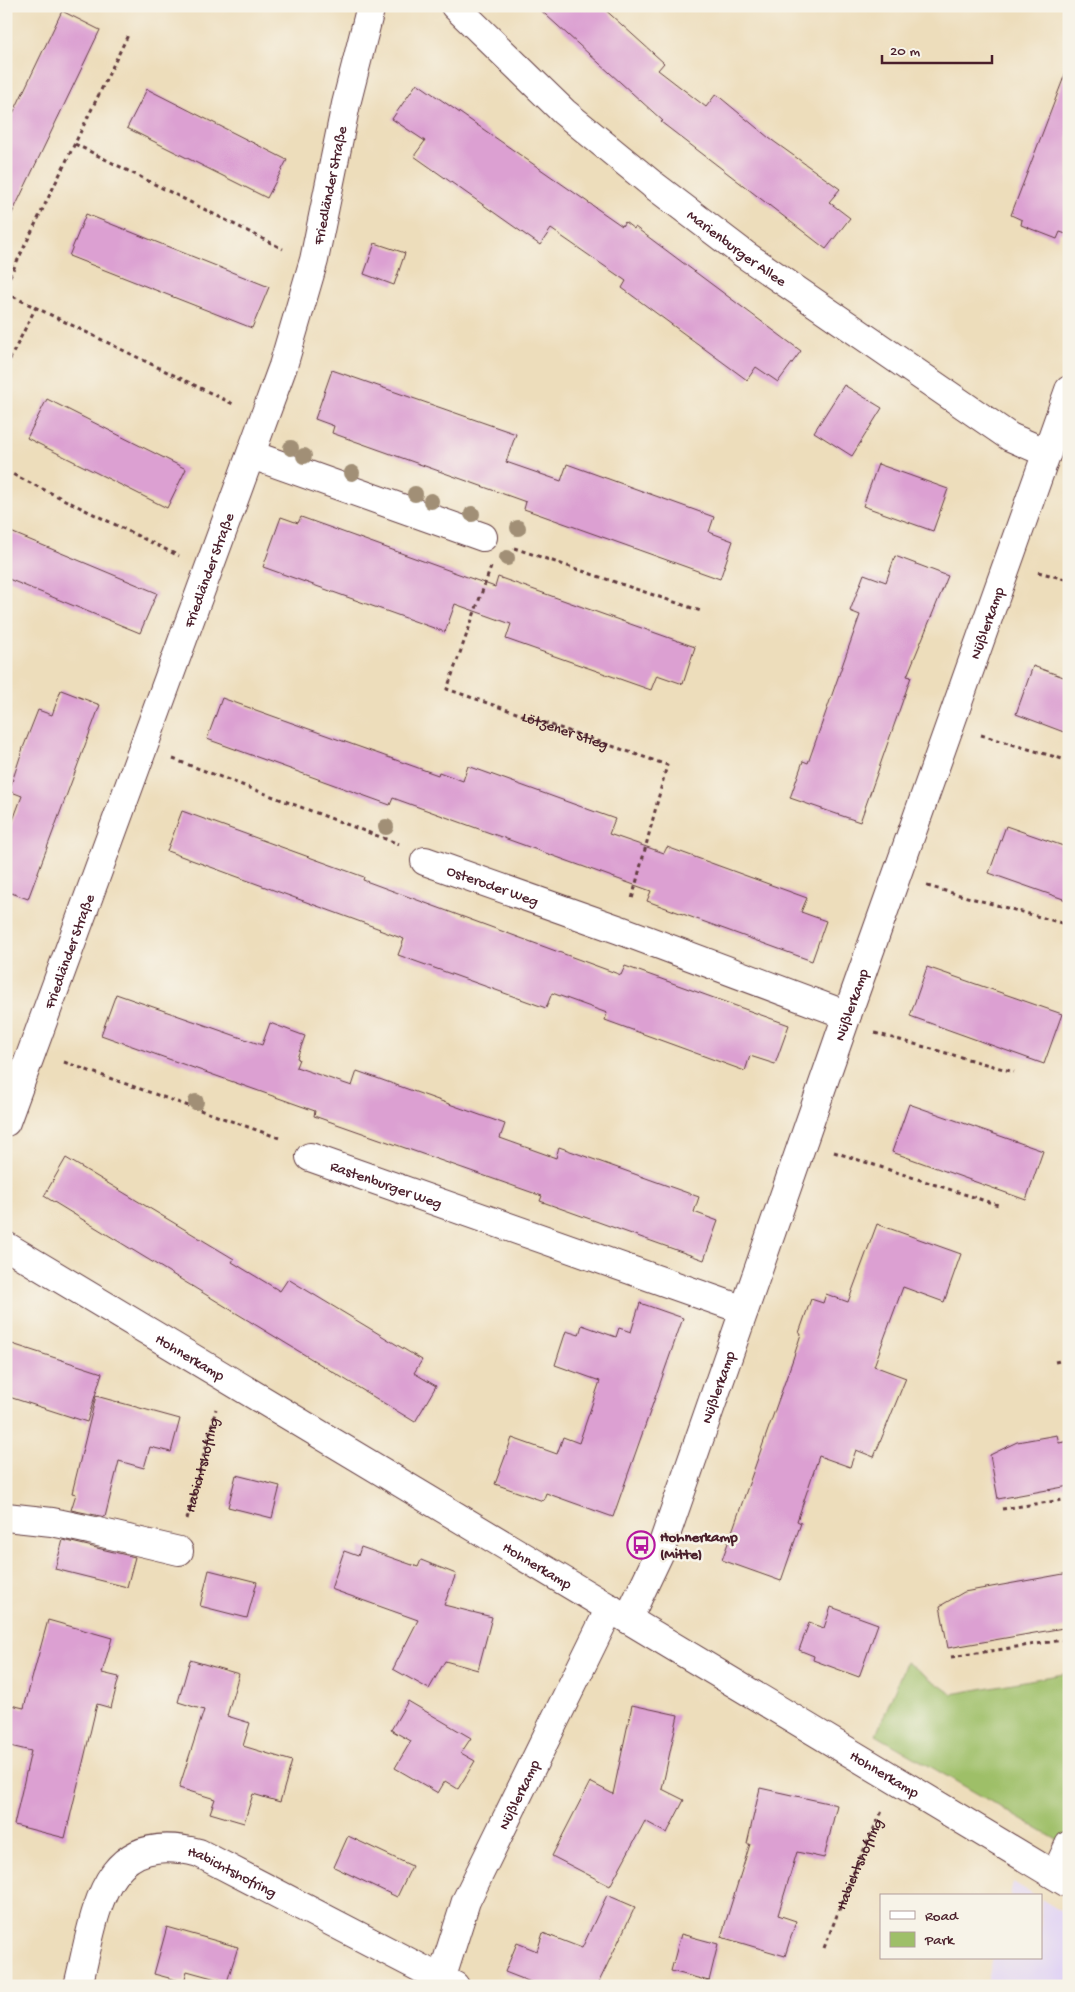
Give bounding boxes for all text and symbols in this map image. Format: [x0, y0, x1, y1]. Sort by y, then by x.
scale bar [882, 32, 992, 64]
text: 20 m [890, 43, 920, 61]
street label: Friedländer Straße [310, 124, 352, 247]
street label: Marienburger Allee [683, 207, 789, 292]
street label: Friedländer Straße [181, 511, 239, 631]
street label: Nüßlerkamp [967, 584, 1009, 662]
street label: Lötzener Stieg [519, 709, 610, 755]
street label: Osteroder Weg [444, 862, 540, 911]
street label: Friedländer Straße [41, 892, 100, 1012]
street label: Nüßlerkamp [832, 966, 874, 1044]
street label: Rastenburger Weg [327, 1158, 444, 1214]
street label: Hohnerkamp [151, 1331, 228, 1386]
street label: Nüßlerkamp [698, 1348, 740, 1426]
street label: Habichtshofring [182, 1416, 224, 1515]
place label: Hohnerkamp (Mitte) [660, 1529, 738, 1564]
bus stop icon: Hohnerkamp (Mitte) [626, 1530, 656, 1560]
street label: Hohnerkamp [499, 1539, 575, 1595]
street label: Hohnerkamp [846, 1747, 922, 1803]
street label: Nüßlerkamp [495, 1757, 545, 1833]
street label: Habichtshofring [833, 1816, 888, 1913]
street label: Habichtshofring [186, 1844, 279, 1903]
legend [880, 1894, 1042, 1960]
text: Road [925, 1908, 959, 1926]
text: Park [924, 1932, 955, 1950]

